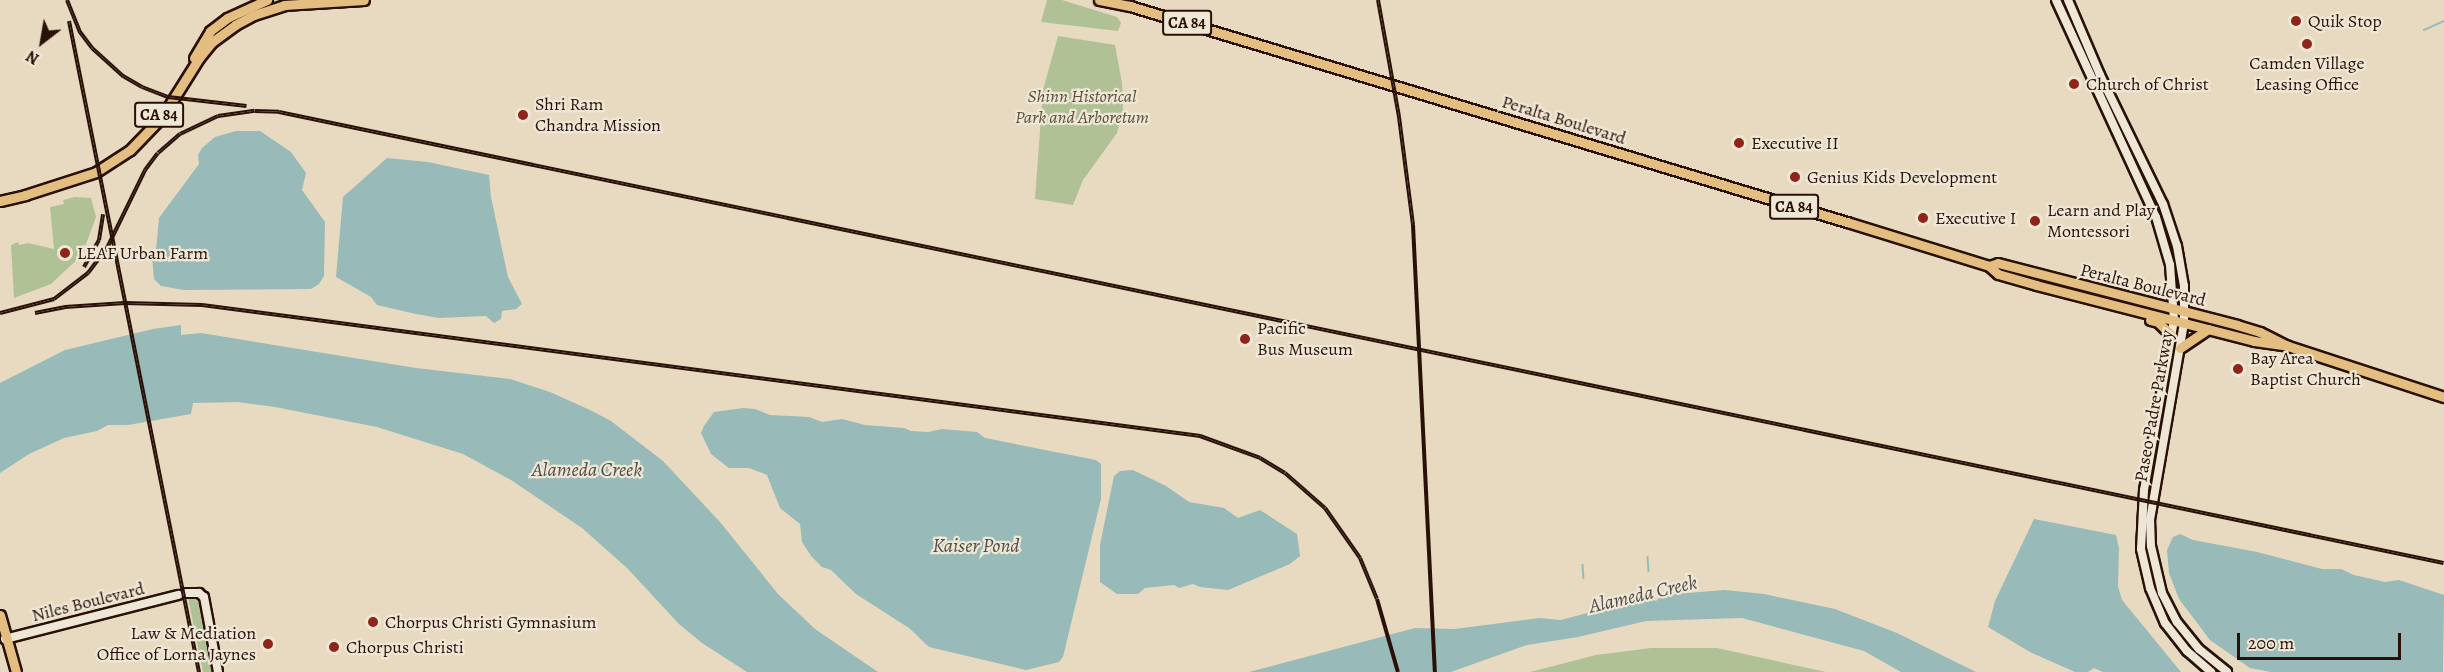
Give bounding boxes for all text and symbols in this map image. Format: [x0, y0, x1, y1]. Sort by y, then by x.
road number: CA 84 [1162, 10, 1212, 36]
place label: Quik Stop [2308, 10, 2382, 32]
north arrow [12, 12, 72, 72]
marker: Quik Stop [2289, 14, 2303, 28]
marker: Camden Village Leasing Office [2300, 37, 2314, 51]
text: N [22, 45, 43, 70]
place label: Camden Village Leasing Office [2249, 53, 2365, 96]
place label: Church of Christ [2086, 73, 2209, 95]
marker: Church of Christ [2067, 77, 2081, 91]
park label: Shinn Historical Park and Arboretum [1015, 86, 1149, 128]
street label: Peralta Boulevard [1499, 91, 1629, 149]
place label: Shri Ram Chandra Mission [535, 94, 661, 136]
road number: CA 84 [134, 102, 184, 128]
marker: Shri Ram Chandra Mission [516, 108, 530, 122]
place label: Executive II [1751, 132, 1839, 154]
marker: Executive II [1732, 136, 1746, 150]
place label: Genius Kids Development [1807, 166, 1997, 188]
marker: Genius Kids Development [1788, 170, 1802, 184]
road number: CA 84 [1768, 194, 1820, 220]
place label: Learn and Play Montessori [2047, 200, 2155, 242]
place label: Executive I [1935, 207, 2016, 229]
marker: Executive I [1916, 211, 1930, 225]
marker: Learn and Play Montessori [2028, 214, 2042, 228]
place label: LEAF Urban Farm [77, 242, 208, 264]
marker: LEAF Urban Farm [58, 246, 72, 260]
street label: Peralta Boulevard [2078, 259, 2208, 311]
place label: Pacific Bus Museum [1257, 318, 1353, 360]
street label: Paseo Padre Parkway [2130, 328, 2178, 484]
marker: Pacific Bus Museum [1238, 332, 1252, 346]
place label: Bay Area Baptist Church [2250, 348, 2361, 391]
marker: Bay Area Baptist Church [2231, 362, 2245, 376]
water label: Alameda Creek [532, 457, 642, 481]
water label: Kaiser Pond [932, 533, 1020, 557]
water label: Alameda Creek [1587, 570, 1699, 618]
street label: Niles Boulevard [29, 578, 147, 626]
place label: Chorpus Christi Gymnasium [385, 611, 596, 633]
marker: Chorpus Christi Gymnasium [366, 615, 380, 629]
scale bar [2240, 621, 2404, 659]
place label: Law & Mediation Office of Lorna Jaynes [97, 623, 256, 666]
text: 200 m [2248, 631, 2294, 655]
place label: Chorpus Christi [346, 636, 464, 658]
marker: Law & Mediation Office of Lorna Jaynes [261, 637, 275, 651]
marker: Chorpus Christi [327, 640, 341, 654]

